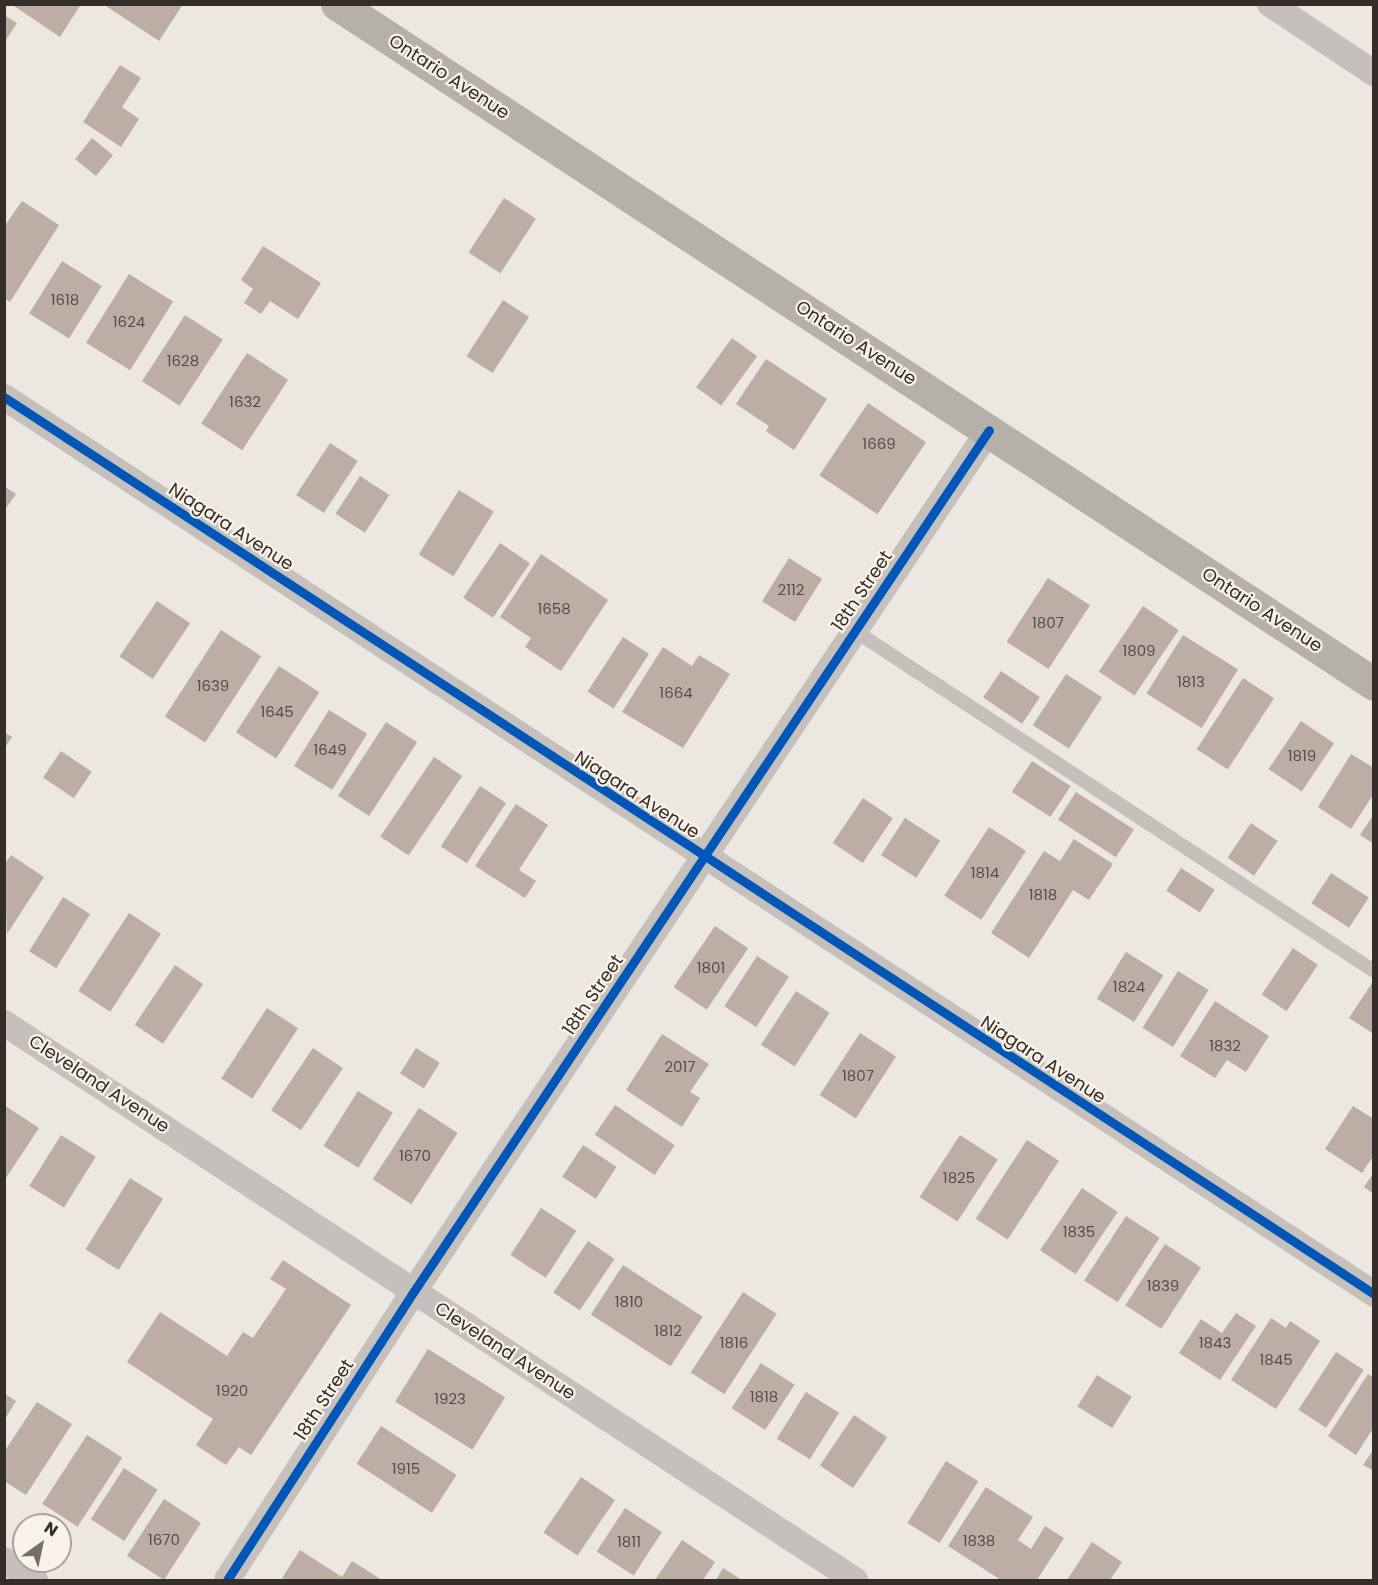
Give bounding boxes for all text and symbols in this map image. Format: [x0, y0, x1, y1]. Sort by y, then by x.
street label: Ontario Avenue [385, 30, 513, 124]
house number: 1618 [51, 291, 79, 309]
street label: Ontario Avenue [792, 296, 920, 390]
house number: 1624 [113, 313, 145, 331]
house number: 1628 [167, 352, 199, 370]
house number: 1632 [229, 393, 261, 411]
house number: 1669 [862, 435, 896, 453]
street label: Niagara Avenue [164, 478, 298, 576]
street label: 18th Street [827, 547, 897, 635]
street label: Ontario Avenue [1198, 563, 1326, 657]
house number: 2112 [778, 581, 804, 599]
house number: 1658 [537, 600, 571, 618]
house number: 1807 [1032, 614, 1064, 632]
house number: 1809 [1122, 642, 1156, 660]
house number: 1813 [1177, 673, 1205, 691]
house number: 1639 [197, 677, 229, 695]
house number: 1664 [659, 684, 693, 702]
house number: 1645 [260, 703, 294, 721]
house number: 1649 [313, 741, 347, 759]
street label: Niagara Avenue [570, 746, 704, 844]
house number: 1819 [1288, 747, 1316, 765]
house number: 1814 [971, 864, 999, 882]
house number: 1818 [1029, 886, 1057, 904]
street label: 18th Street [558, 951, 628, 1039]
house number: 1801 [697, 959, 725, 977]
house number: 1824 [1113, 978, 1145, 996]
street label: Niagara Avenue [976, 1011, 1110, 1109]
street label: Cleveland Avenue [25, 1030, 173, 1138]
house number: 1832 [1209, 1037, 1241, 1055]
house number: 2017 [664, 1058, 696, 1076]
house number: 1807 [842, 1067, 874, 1085]
house number: 1670 [399, 1147, 431, 1165]
house number: 1825 [943, 1169, 975, 1187]
house number: 1835 [1063, 1223, 1095, 1241]
house number: 1839 [1147, 1277, 1179, 1295]
house number: 1810 [615, 1293, 643, 1311]
street label: Cleveland Avenue [431, 1297, 579, 1405]
house number: 1812 [654, 1322, 682, 1340]
house number: 1816 [720, 1334, 748, 1352]
house number: 1843 [1199, 1334, 1231, 1352]
house number: 1845 [1259, 1351, 1293, 1369]
street label: 18th Street [290, 1355, 358, 1445]
house number: 1920 [216, 1382, 248, 1400]
house number: 1818 [750, 1388, 778, 1406]
house number: 1923 [434, 1390, 466, 1408]
house number: 1915 [392, 1460, 420, 1478]
north arrow [12, 1513, 72, 1573]
text: N [40, 1516, 62, 1542]
house number: 1670 [148, 1531, 180, 1549]
house number: 1838 [963, 1532, 995, 1550]
house number: 1811 [617, 1533, 641, 1551]

